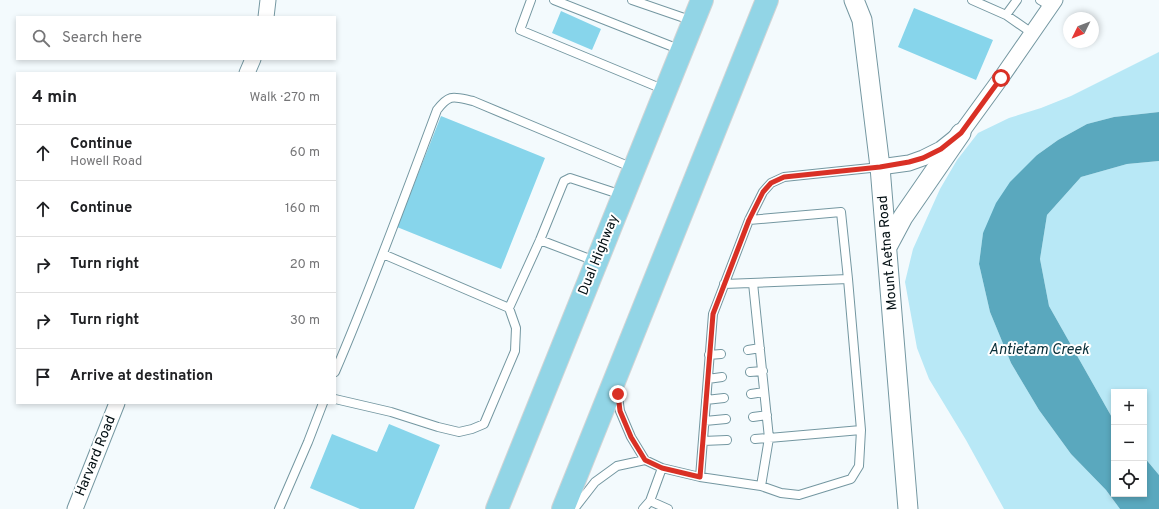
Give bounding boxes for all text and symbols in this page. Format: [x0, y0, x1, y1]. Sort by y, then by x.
north arrow [1063, 12, 1099, 48]
search box [16, 16, 336, 60]
icon: search [30, 27, 52, 49]
text: Search here [62, 29, 142, 48]
route start [992, 69, 1010, 87]
text: 4 min [32, 87, 77, 109]
text: Walk · 270 m [250, 90, 320, 106]
text: Continue [70, 135, 132, 154]
icon: ahead [32, 142, 54, 164]
text: 60 m [290, 145, 320, 161]
text: Howell Road [70, 154, 142, 170]
street label: Mount Aetna Road [875, 195, 901, 311]
icon: ahead [32, 198, 54, 220]
text: Continue [70, 199, 132, 218]
text: 160 m [285, 201, 320, 217]
street label: Dual Highway [575, 212, 623, 298]
icon: right [32, 254, 54, 276]
text: Turn right [70, 255, 139, 274]
text: 20 m [290, 257, 320, 273]
icon: right [32, 310, 54, 332]
text: Turn right [70, 311, 139, 330]
text: 30 m [290, 313, 320, 329]
water label: Antietam Creek [989, 341, 1090, 360]
icon: arrive [32, 366, 54, 388]
text: Arrive at destination [70, 367, 213, 386]
route end [609, 385, 627, 403]
map controls [1111, 389, 1147, 497]
button: + [1111, 389, 1147, 425]
street label: Harvard Road [72, 413, 120, 499]
button: − [1111, 425, 1147, 461]
button: locate [1111, 461, 1147, 497]

